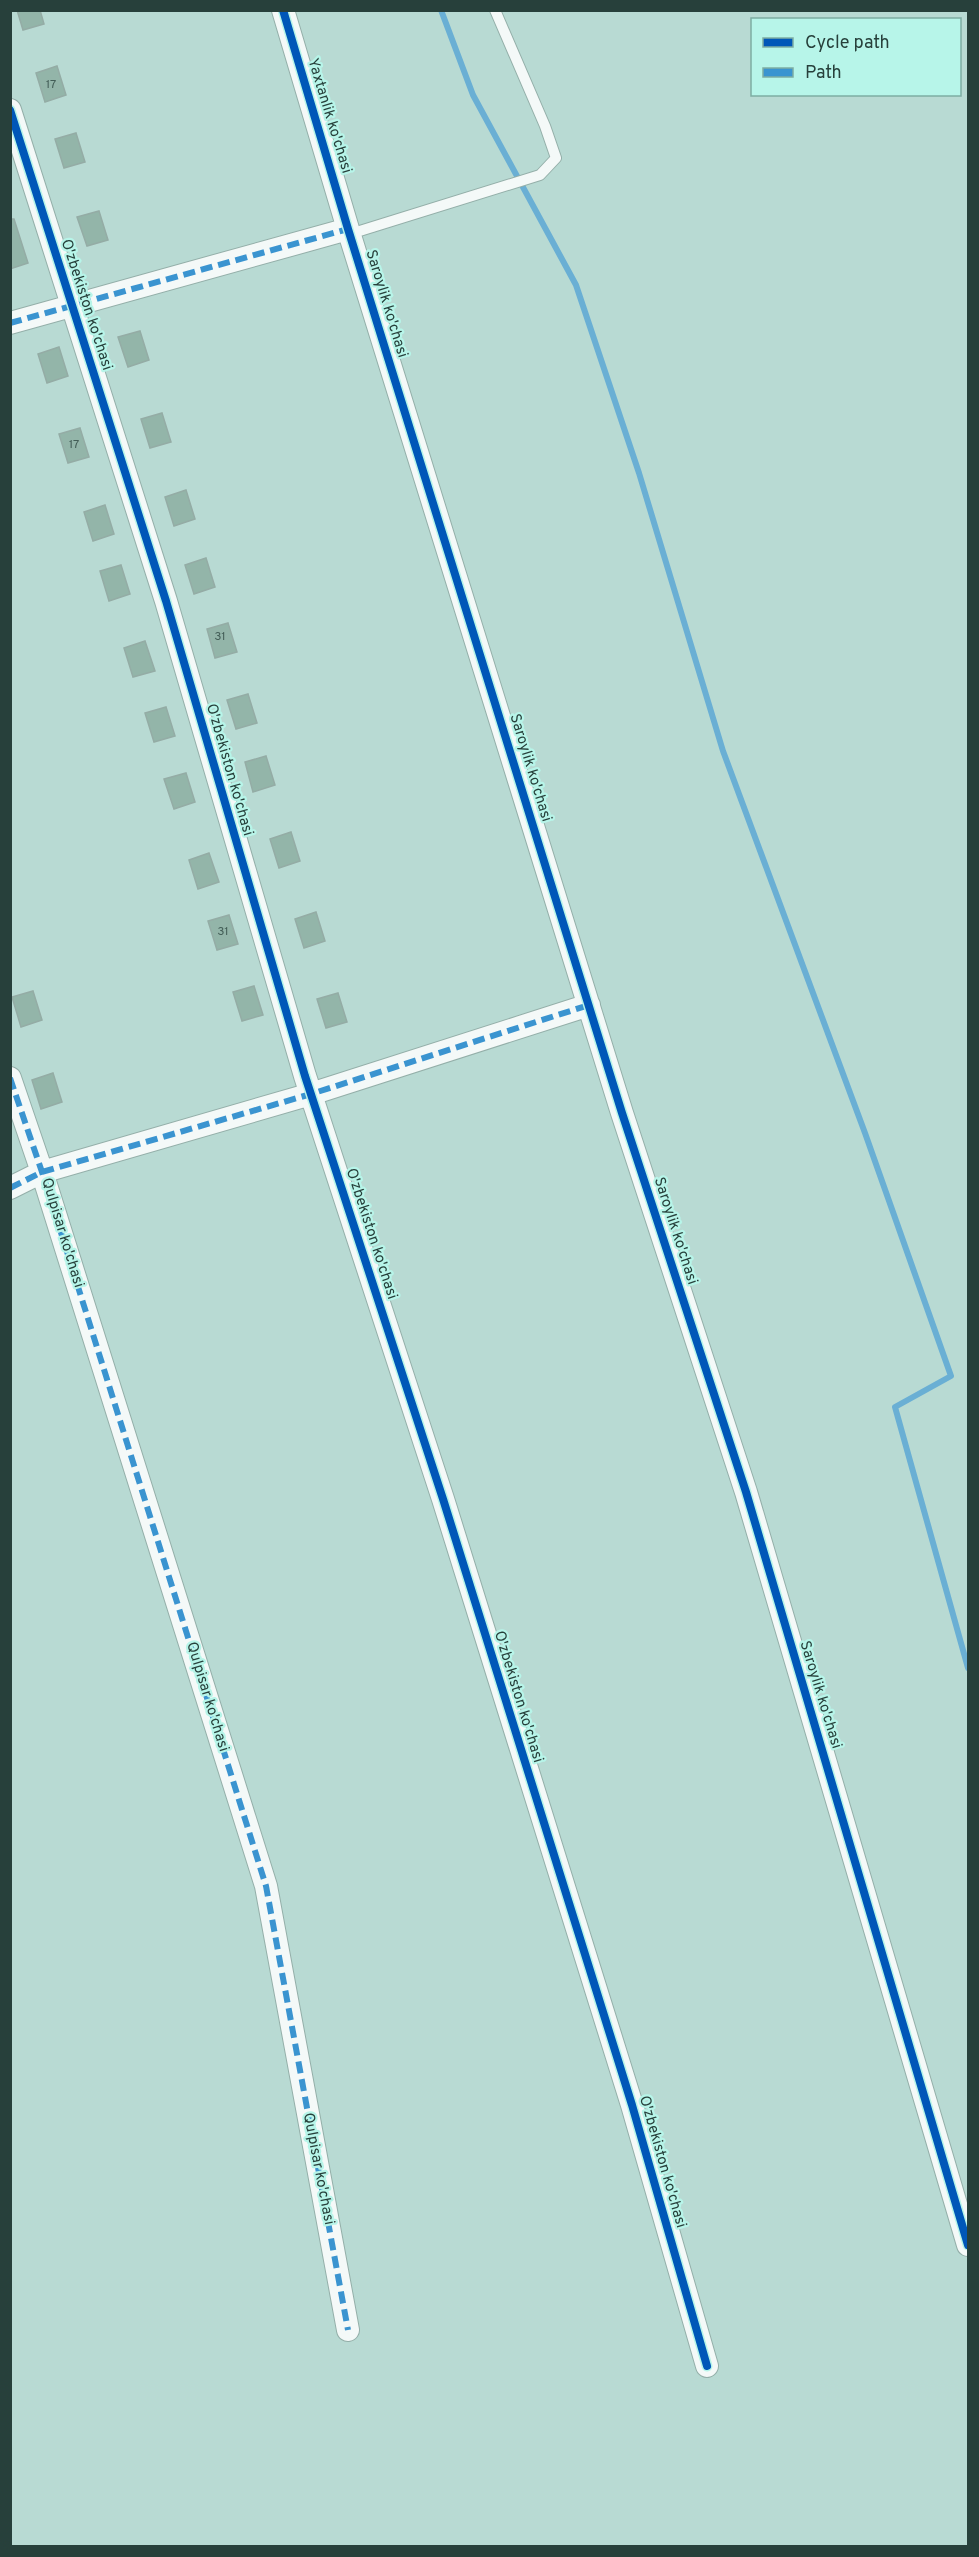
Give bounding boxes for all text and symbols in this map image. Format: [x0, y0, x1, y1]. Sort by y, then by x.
legend [751, 18, 961, 96]
text: Cycle path [805, 32, 890, 55]
street label: Yaxtanlik ko'chasi [302, 56, 356, 176]
text: Path [805, 62, 842, 85]
house number: 17 [46, 77, 56, 93]
street label: O'zbekiston ko'chasi [56, 237, 116, 373]
street label: Saroylik ko'chasi [361, 248, 411, 360]
house number: 17 [69, 437, 79, 453]
house number: 31 [214, 629, 226, 645]
street label: O'zbekiston ko'chasi [201, 702, 257, 838]
street label: Saroylik ko'chasi [505, 712, 555, 824]
house number: 31 [217, 924, 229, 940]
street label: O'zbekiston ko'chasi [341, 1166, 401, 1302]
street label: Saroylik ko'chasi [649, 1175, 701, 1287]
street label: Qulpisar ko'chasi [36, 1176, 88, 1290]
street label: O'zbekiston ko'chasi [489, 1629, 547, 1765]
street label: Saroylik ko'chasi [795, 1639, 845, 1751]
street label: Qulpisar ko'chasi [181, 1640, 233, 1754]
street label: O'zbekiston ko'chasi [634, 2094, 690, 2230]
street label: Qulpisar ko'chasi [298, 2111, 338, 2227]

